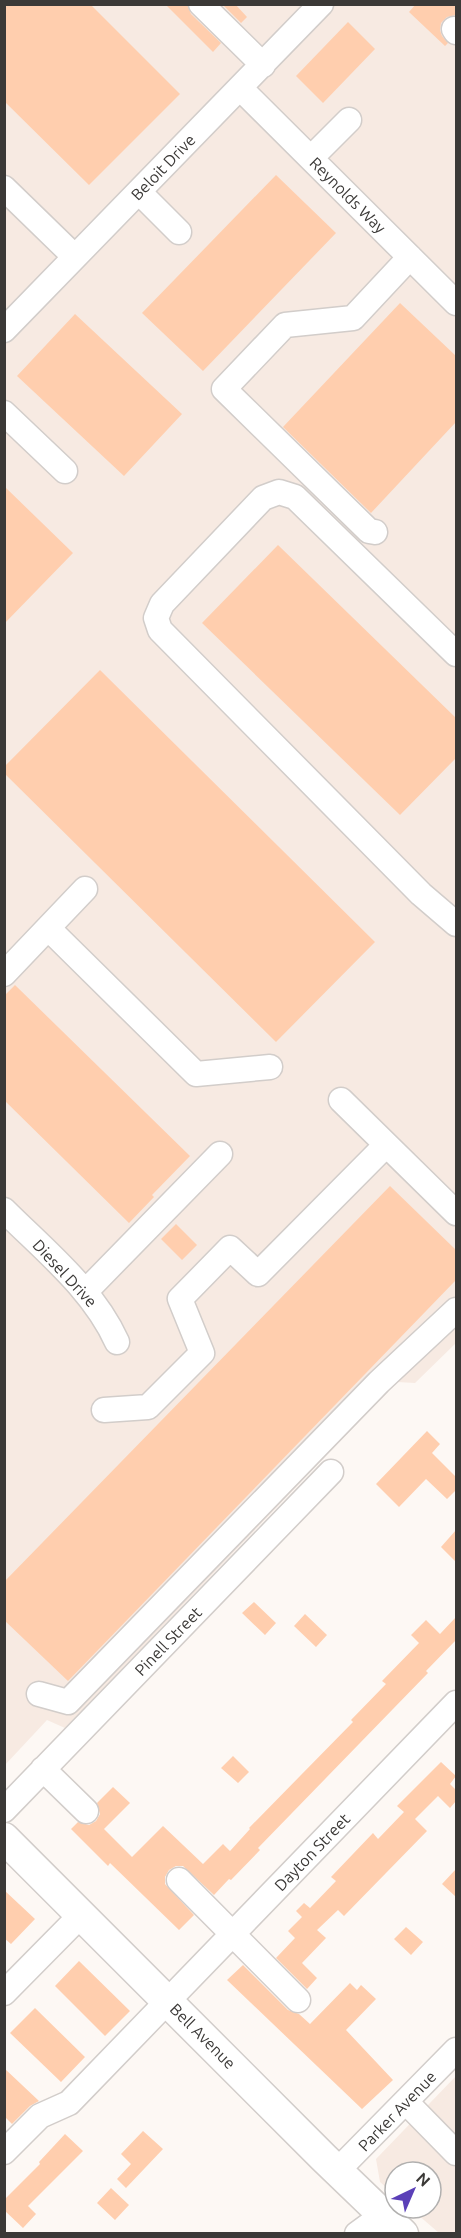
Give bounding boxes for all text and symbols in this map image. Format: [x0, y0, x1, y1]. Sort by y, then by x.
street label: Beloit Drive [127, 130, 199, 204]
street label: Reynolds Way [306, 153, 390, 237]
street label: Diesel Drive [29, 1236, 101, 1310]
street label: Pinell Street [131, 1603, 206, 1679]
street label: Dayton Street [271, 1809, 354, 1894]
street label: Bell Avenue [167, 2000, 239, 2072]
street label: Parker Avenue [354, 2067, 440, 2155]
north arrow [383, 2160, 443, 2220]
text: N [413, 2169, 434, 2190]

